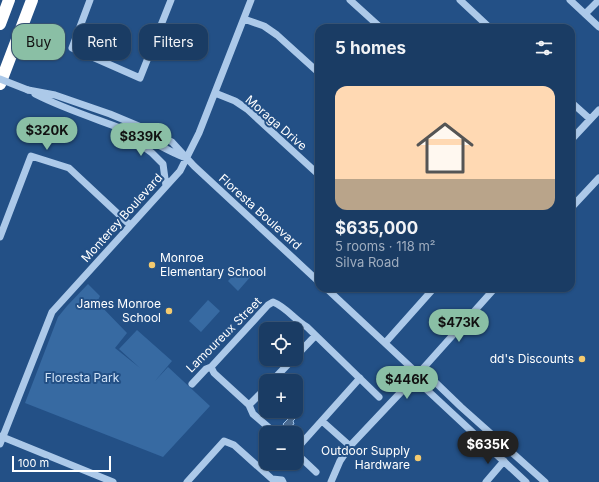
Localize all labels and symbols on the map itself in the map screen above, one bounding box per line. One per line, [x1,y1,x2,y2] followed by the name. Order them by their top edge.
[243,92,310,153] street label: Moraga Drive
[19,117,75,151] pin: $320K
[113,123,169,157] pin: $839K
[78,170,165,265] street label: Monterey Boulevard
[216,171,305,253] street label: Floresta Boulevard
[160,250,266,279] place label: Monroe Elementary School
[147,260,157,270] marker: Monroe Elementary School
[183,294,265,375] street label: Lamoureux Street
[77,296,161,325] place label: James Monroe School
[164,306,174,316] marker: James Monroe School
[431,309,487,343] pin: $473K
[490,351,574,366] place label: dd's Discounts
[577,354,587,364] marker: dd's Discounts
[379,366,435,400] pin: $446K
[45,370,120,385] park label: Floresta Park
[460,431,516,465] pin: $635K
[321,443,410,472] place label: Outdoor Supply Hardware
[413,453,423,463] marker: Outdoor Supply Hardware
[12,454,111,473] scale bar

